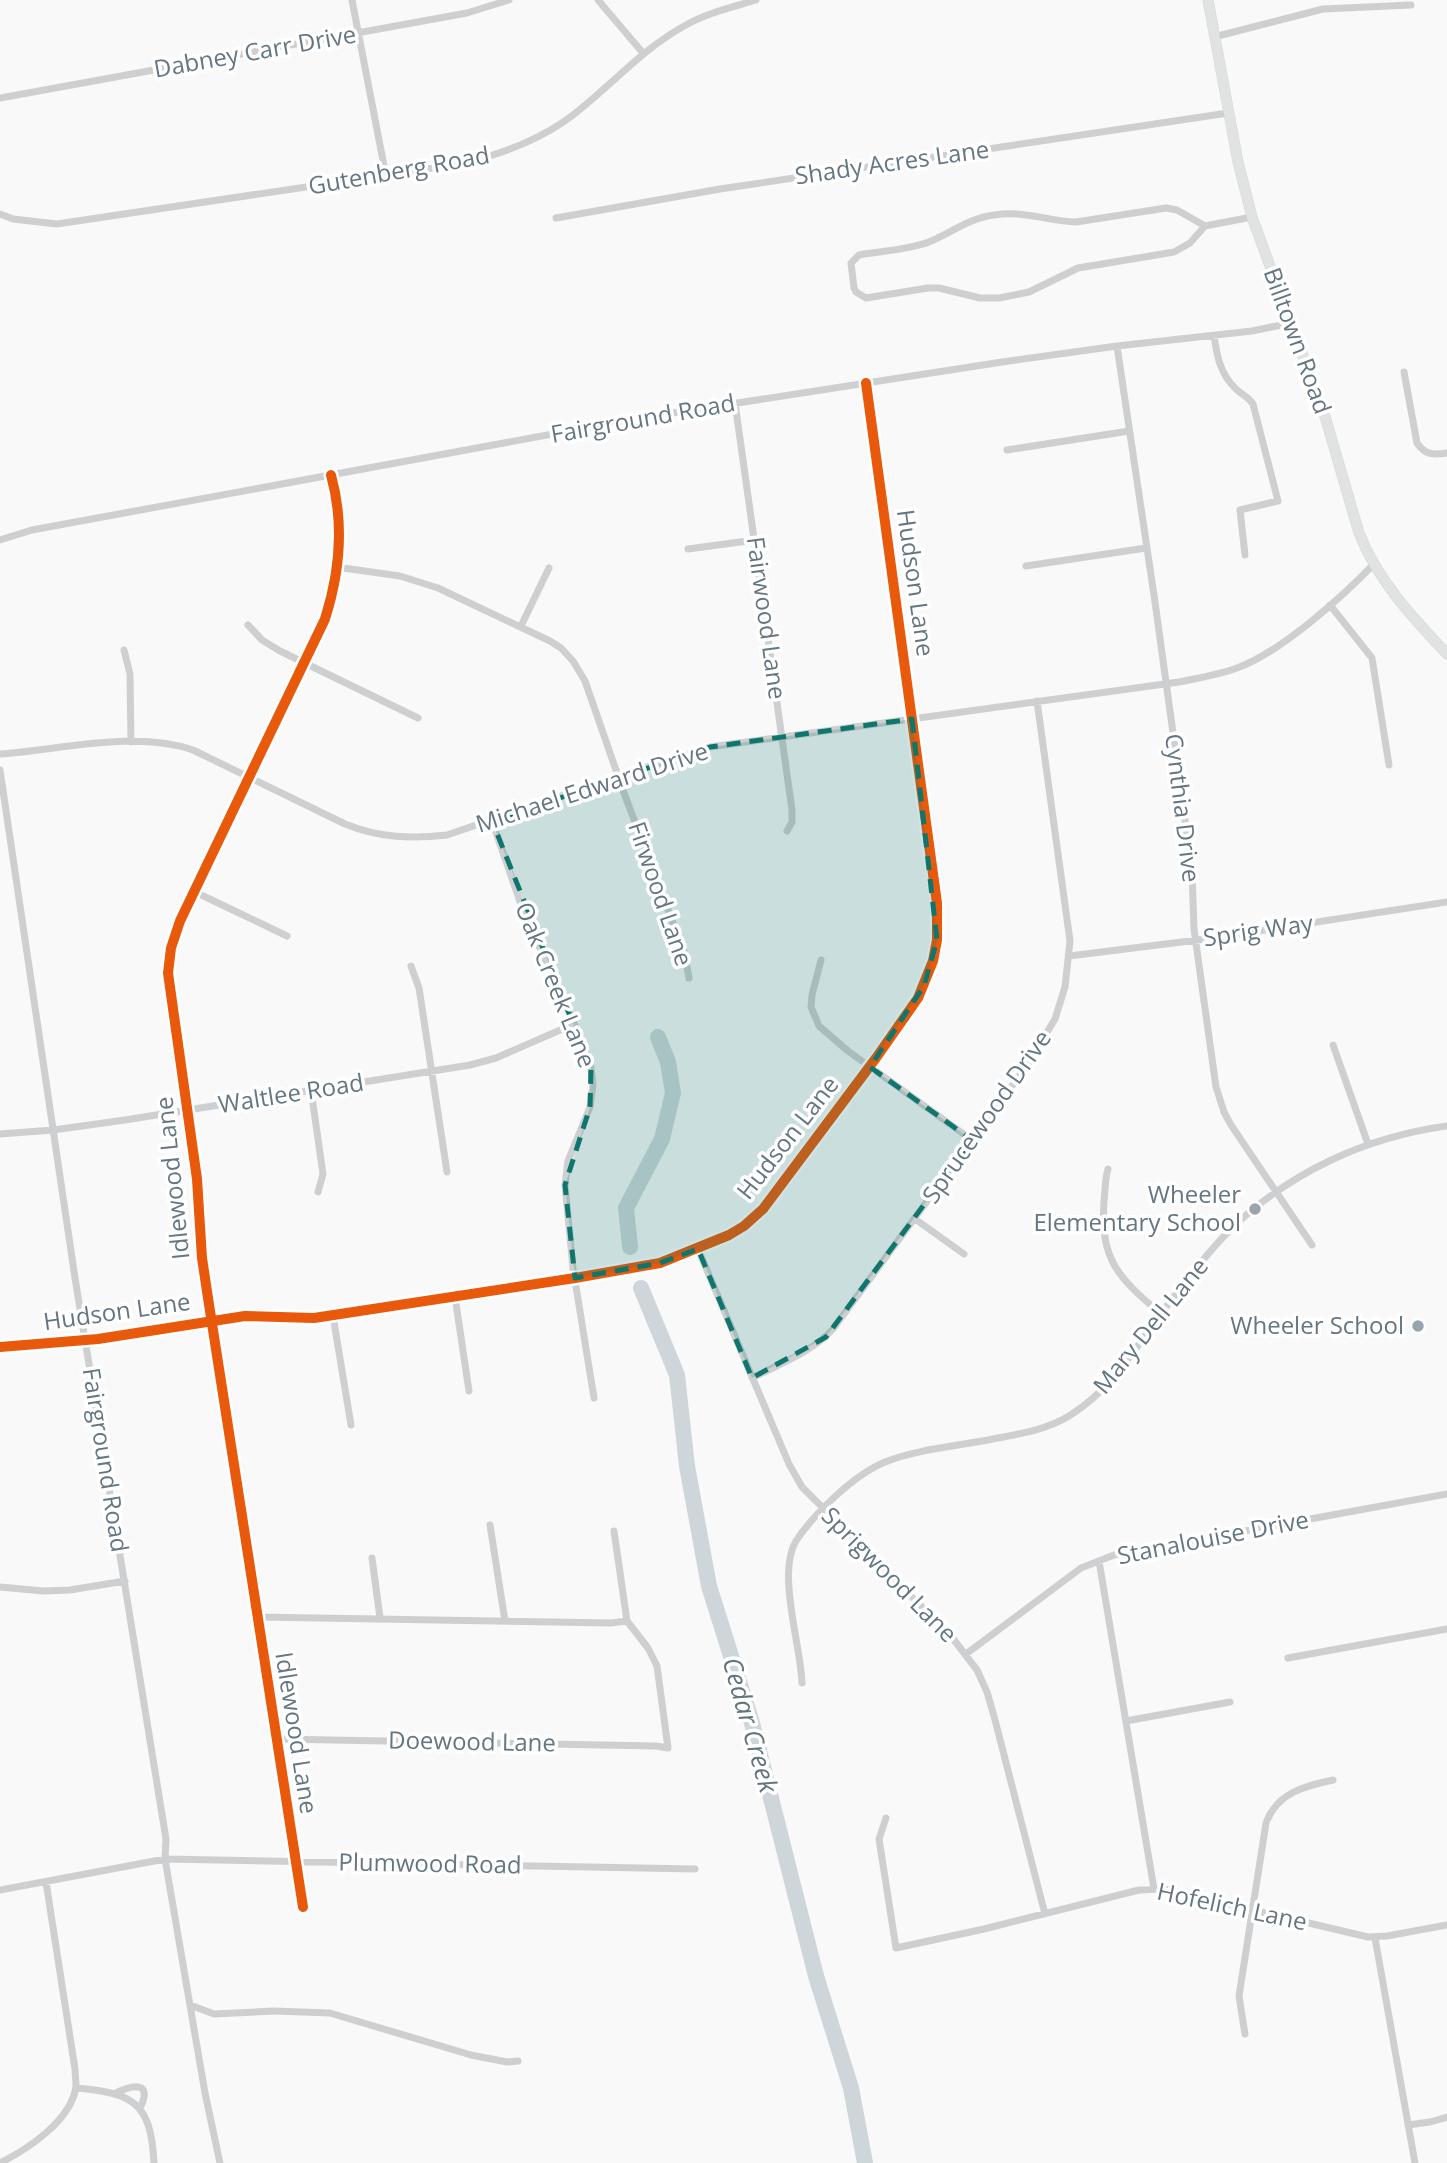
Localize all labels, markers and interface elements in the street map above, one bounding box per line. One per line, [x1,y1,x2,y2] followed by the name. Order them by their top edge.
[151,16,359,85] street label: Dabney Carr Drive
[793,132,991,191] street label: Shady Acres Lane
[306,137,492,202] street label: Gutenberg Road
[1257,263,1340,418] street label: Billtown Road
[548,385,737,450] street label: Fairground Road
[890,507,943,658] street label: Hudson Lane
[740,534,795,701] street label: Fairwood Lane
[1158,732,1209,884] street label: Cynthia Drive
[471,733,712,840] street label: Michael Edward Drive
[621,817,702,970] street label: Firwood Lane
[508,897,605,1072] street label: Oak Creek Lane
[1201,905,1316,954] street label: Sprig Way
[914,1023,1058,1209] street label: Sprucewood Drive
[216,1065,366,1120] street label: Waltlee Road
[728,1069,845,1206] street label: Hudson Lane
[147,1095,196,1261] street label: Idlewood Lane
[1033,1177,1241,1238] place label: Wheeler Elementary School
[1247,1201,1263,1217] marker: Wheeler Elementary School
[1085,1250,1215,1400] street label: Mary Dell Lane
[41,1284,192,1337] street label: Hudson Lane
[1230,1308,1404,1341] place label: Wheeler School
[1410,1318,1426,1334] marker: Wheeler School
[76,1365,137,1554] street label: Fairground Road
[815,1499,965,1649] street label: Sprigwood Lane
[1114,1502,1311,1571] street label: Stanalouise Drive
[268,1650,327,1816] street label: Idlewood Lane
[714,1653,788,1798] water label: Cedar Creek
[388,1723,556,1758] street label: Doewood Lane
[338,1844,522,1881] street label: Plumwood Road
[1154,1874,1310,1938] street label: Hofelich Lane

